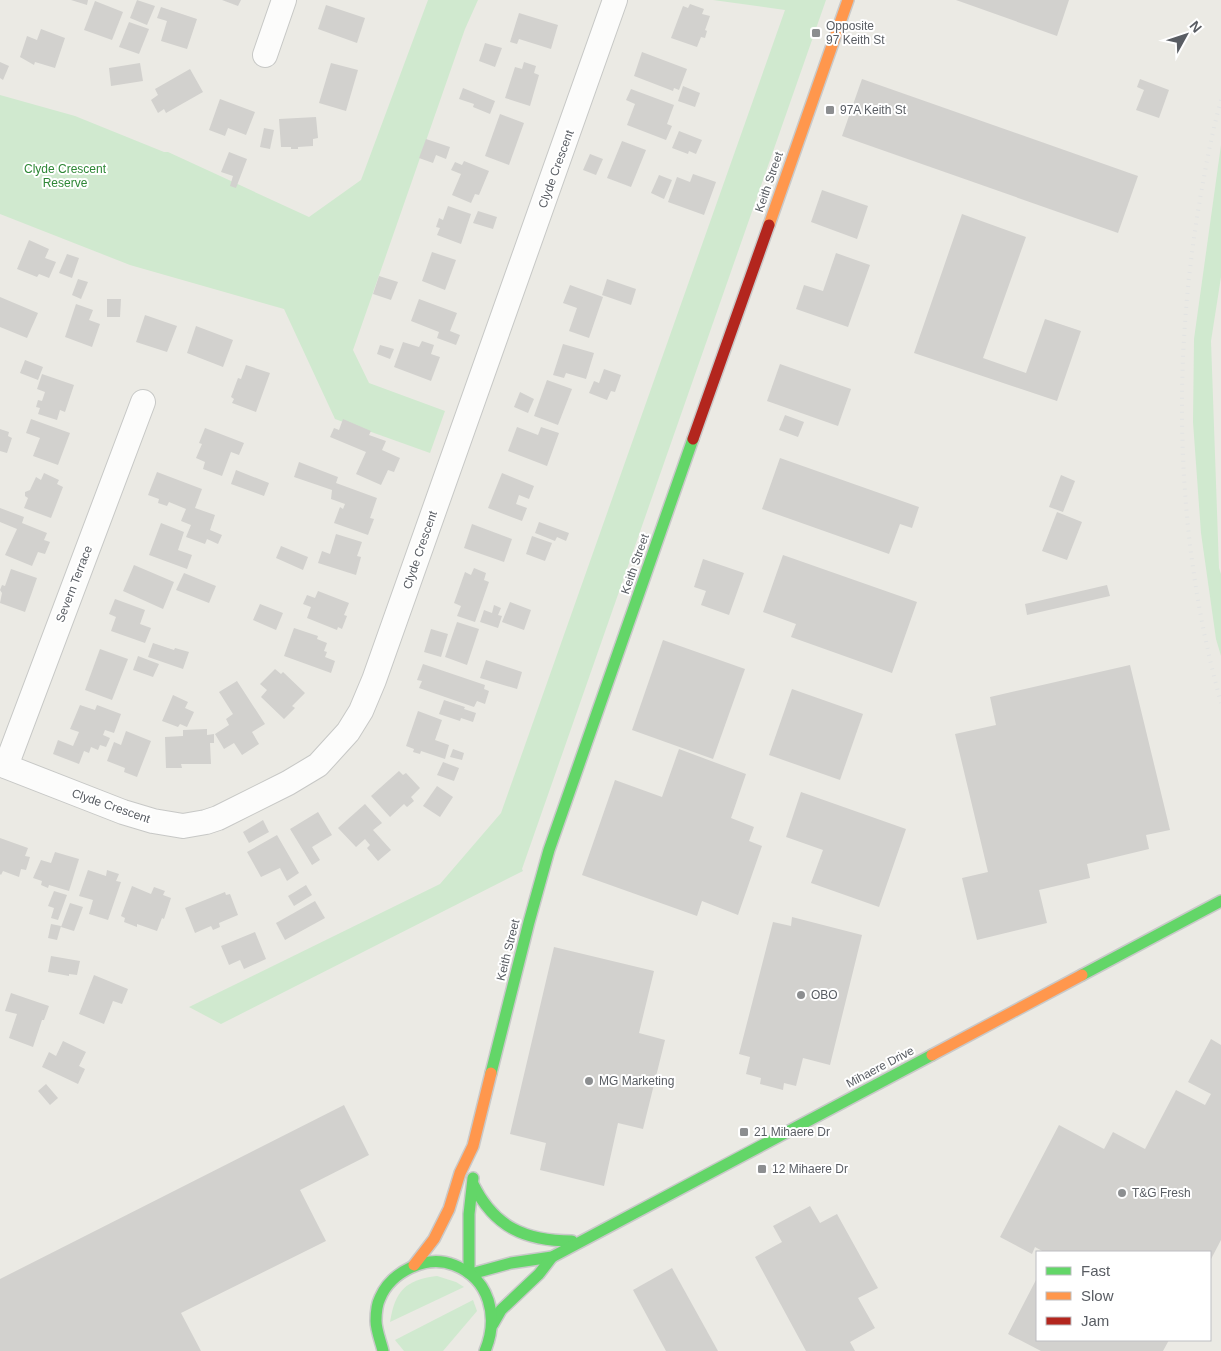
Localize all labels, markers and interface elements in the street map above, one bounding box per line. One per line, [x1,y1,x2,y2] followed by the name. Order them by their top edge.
[1161,10,1211,60] north arrow
[1187,18,1205,36] text: N
[826,19,885,47] place label: Opposite 97 Keith St
[810,27,822,39] marker: Opposite 97 Keith St
[840,103,907,117] place label: 97A Keith St
[824,104,836,116] marker: 97A Keith St
[535,127,577,210] street label: Clyde Crescent
[752,149,786,214] street label: Keith Street
[24,162,107,190] park label: Clyde Crescent Reserve
[400,508,440,591] street label: Clyde Crescent
[618,531,652,596] street label: Keith Street
[53,543,95,624] street label: Severn Terrace
[70,786,153,826] street label: Clyde Crescent
[494,917,523,982] street label: Keith Street
[811,988,838,1002] place label: OBO
[795,989,807,1001] marker: OBO
[844,1043,917,1091] street label: Mihaere Drive
[599,1074,674,1088] place label: MG Marketing
[583,1075,595,1087] marker: MG Marketing
[754,1125,830,1139] place label: 21 Mihaere Dr
[738,1126,750,1138] marker: 21 Mihaere Dr
[772,1162,848,1176] place label: 12 Mihaere Dr
[756,1163,768,1175] marker: 12 Mihaere Dr
[1132,1186,1191,1200] place label: T&G Fresh
[1116,1187,1128,1199] marker: T&G Fresh
[1036,1251,1211,1341] legend
[1081,1262,1111,1279] text: Fast
[1081,1287,1114,1304] text: Slow
[1081,1312,1109,1329] text: Jam

